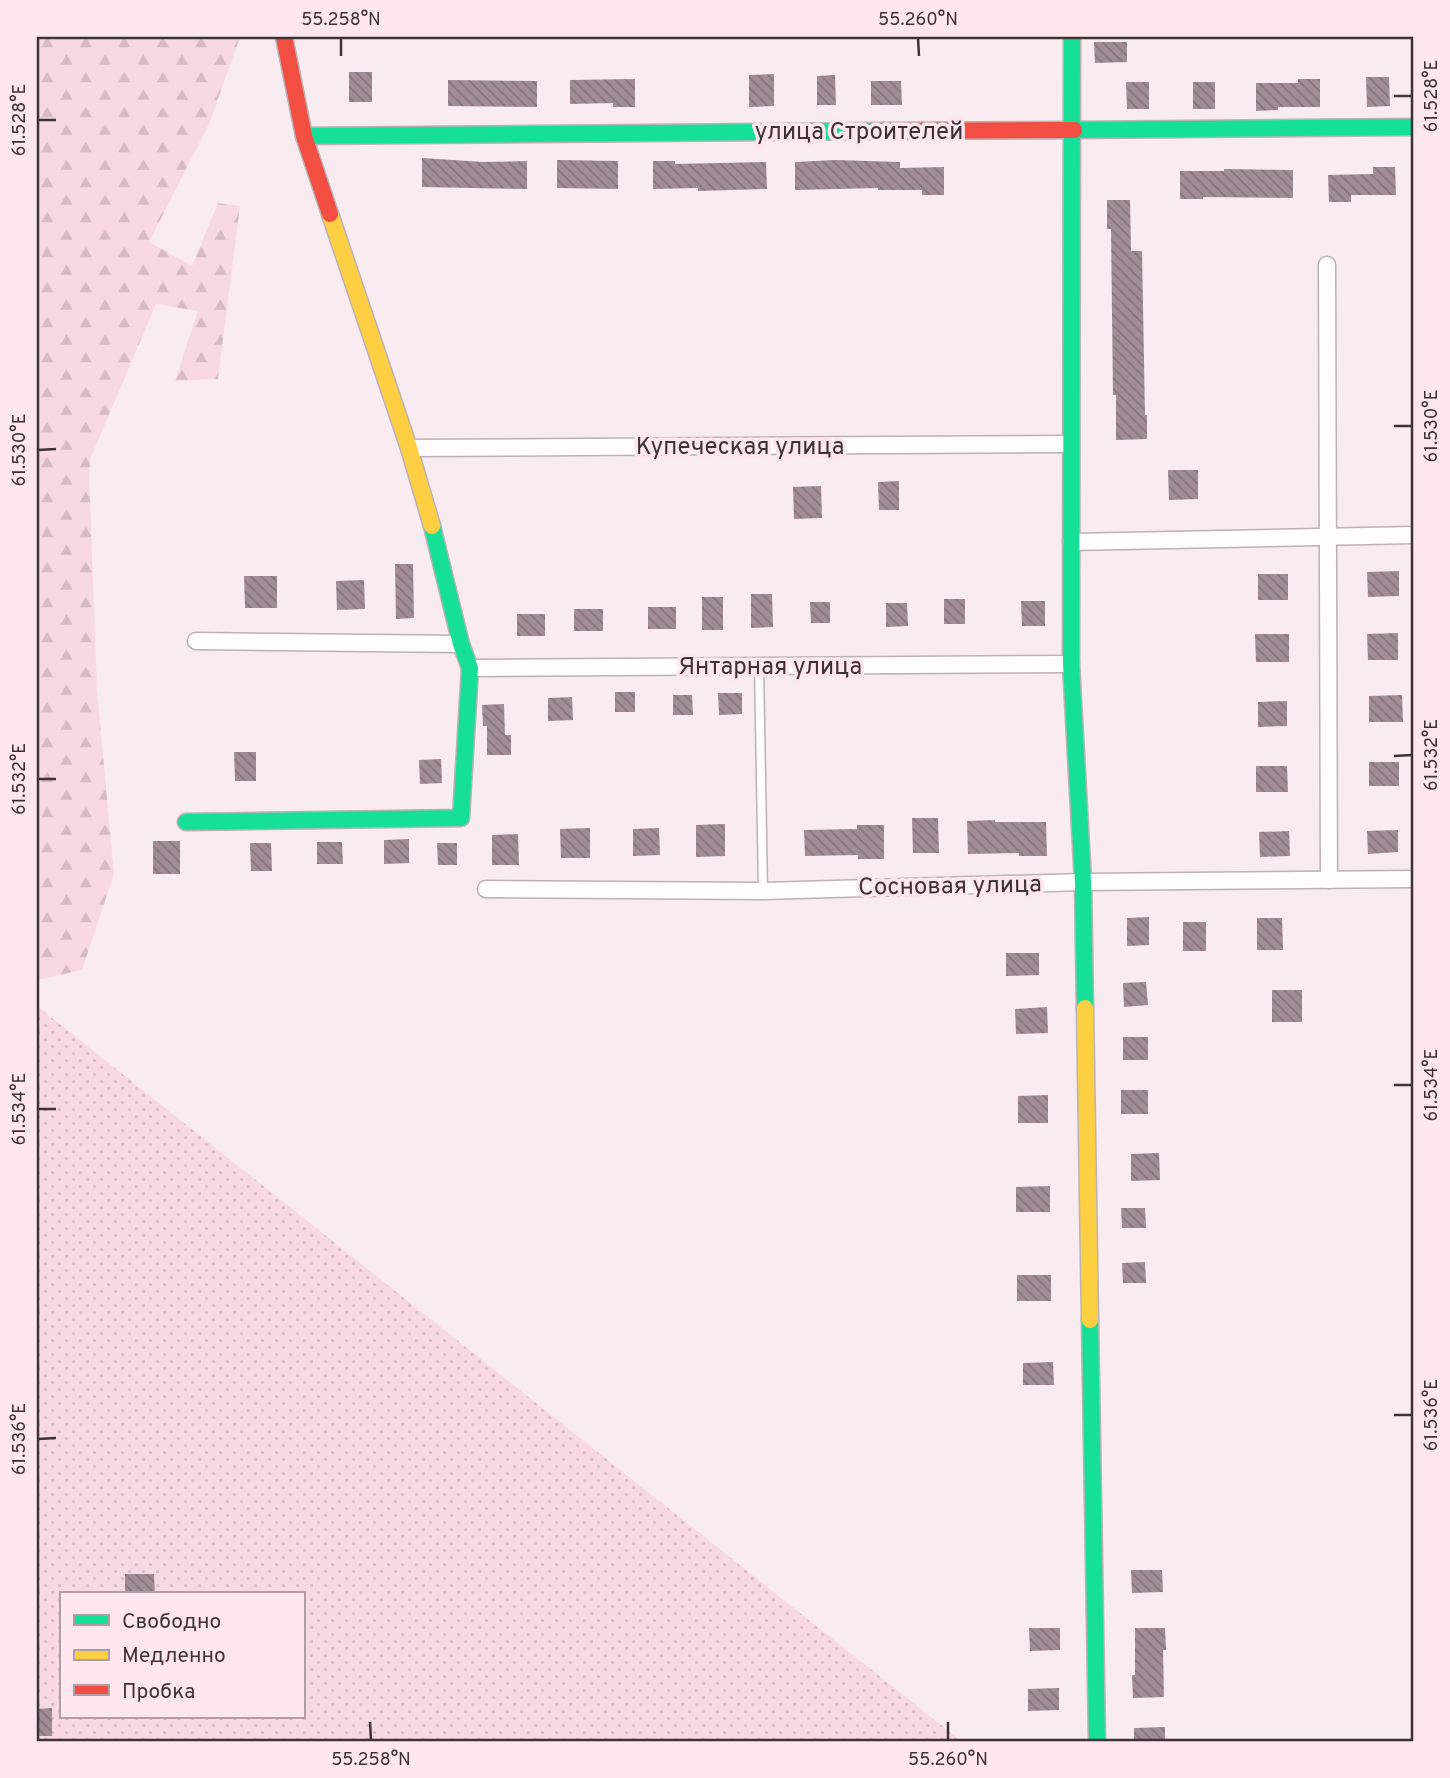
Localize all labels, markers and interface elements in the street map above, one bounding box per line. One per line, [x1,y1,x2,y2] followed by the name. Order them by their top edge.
[301,9,381,32] text: 55.258°N
[878,9,958,32] text: 55.260°N
[1421,60,1444,132] text: 61.528°E
[9,84,32,156] text: 61.528°E
[755,118,963,148] street label: улица Строителей
[1421,390,1444,462] text: 61.530°E
[9,414,32,486] text: 61.530°E
[636,433,844,463] street label: Купеческая улица
[678,653,862,683] street label: Янтарная улица
[1421,719,1444,791] text: 61.532°E
[9,743,32,815] text: 61.532°E
[858,870,1042,904] street label: Сосновая улица
[1421,1049,1444,1121] text: 61.534°E
[9,1073,32,1145] text: 61.534°E
[1421,1379,1444,1451] text: 61.536°E
[9,1403,32,1475] text: 61.536°E
[60,1592,304,1718] legend
[122,1609,221,1636] text: Свободно
[122,1643,226,1670] text: Медленно
[122,1679,195,1706] text: Пробка
[331,1749,411,1772] text: 55.258°N
[908,1749,988,1772] text: 55.260°N

